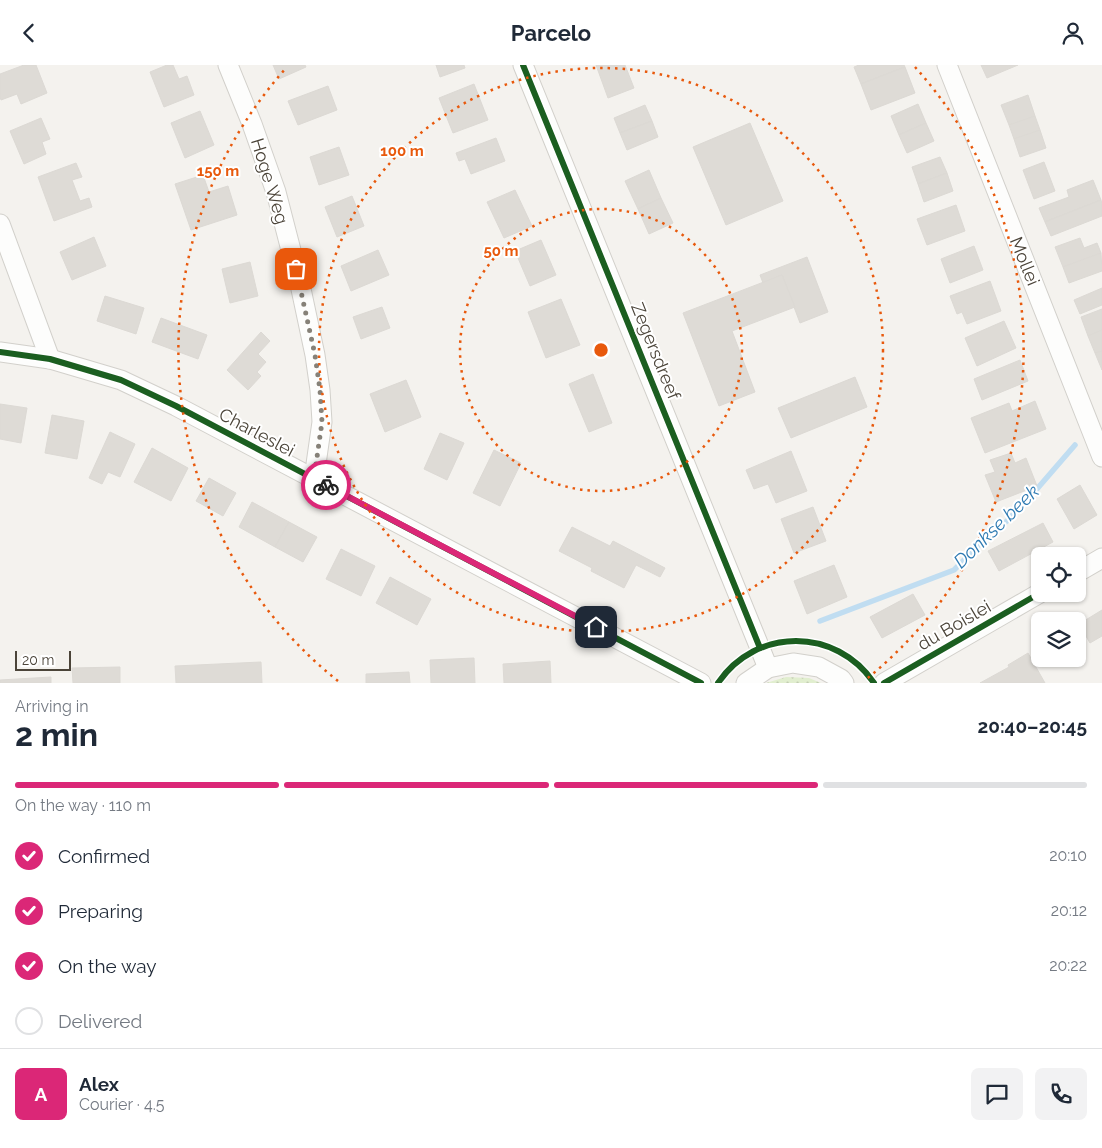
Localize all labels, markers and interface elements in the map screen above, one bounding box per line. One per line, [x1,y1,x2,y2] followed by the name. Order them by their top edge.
[15,19,43,47] icon: back
[1059,19,1087,47] icon: person
[511,20,591,46] text: Parcelo
[247,135,293,227] street label: Hoge Weg
[380,142,424,160] text: 100 m
[197,162,239,180] text: 150 m
[1006,234,1044,288] street label: Mollei
[483,242,519,260] text: 50 m
[275,248,317,290] pin
[282,255,310,283] icon: bag
[627,300,685,403] street label: Zegersdreef
[592,341,610,359] centre of rings
[216,403,298,461] street label: Charleslei
[301,460,351,510] courier
[312,471,340,499] icon: bike
[949,480,1043,572] water label: Donkse beek
[1031,547,1086,667] map controls
[1031,547,1086,602] button: locate
[914,596,994,654] street label: du Boislei
[575,606,617,648] pin
[1031,612,1086,667] button: layers
[582,613,610,641] icon: home
[15,648,71,671] scale bar
[22,652,54,668] text: 20 m
[15,697,89,716] text: Arriving in
[978,715,1087,737] text: 20:40–20:45
[15,716,98,753] text: 2 min
[15,796,151,815] text: On the way · 110 m
[15,842,43,870] icon: check
[58,845,150,867] text: Confirmed
[1049,846,1087,865] text: 20:10
[15,897,43,925] icon: check
[58,900,143,922] text: Preparing
[1051,901,1087,920] text: 20:12
[15,952,43,980] icon: check
[58,955,157,977] text: On the way
[1049,956,1087,975] text: 20:22
[58,1010,142,1032] text: Delivered
[971,1068,1023,1120] button: chat
[1035,1068,1087,1120] button: phone
[79,1073,119,1095] text: Alex
[35,1083,47,1105] text: A
[79,1095,164,1114] text: Courier · 4.5

